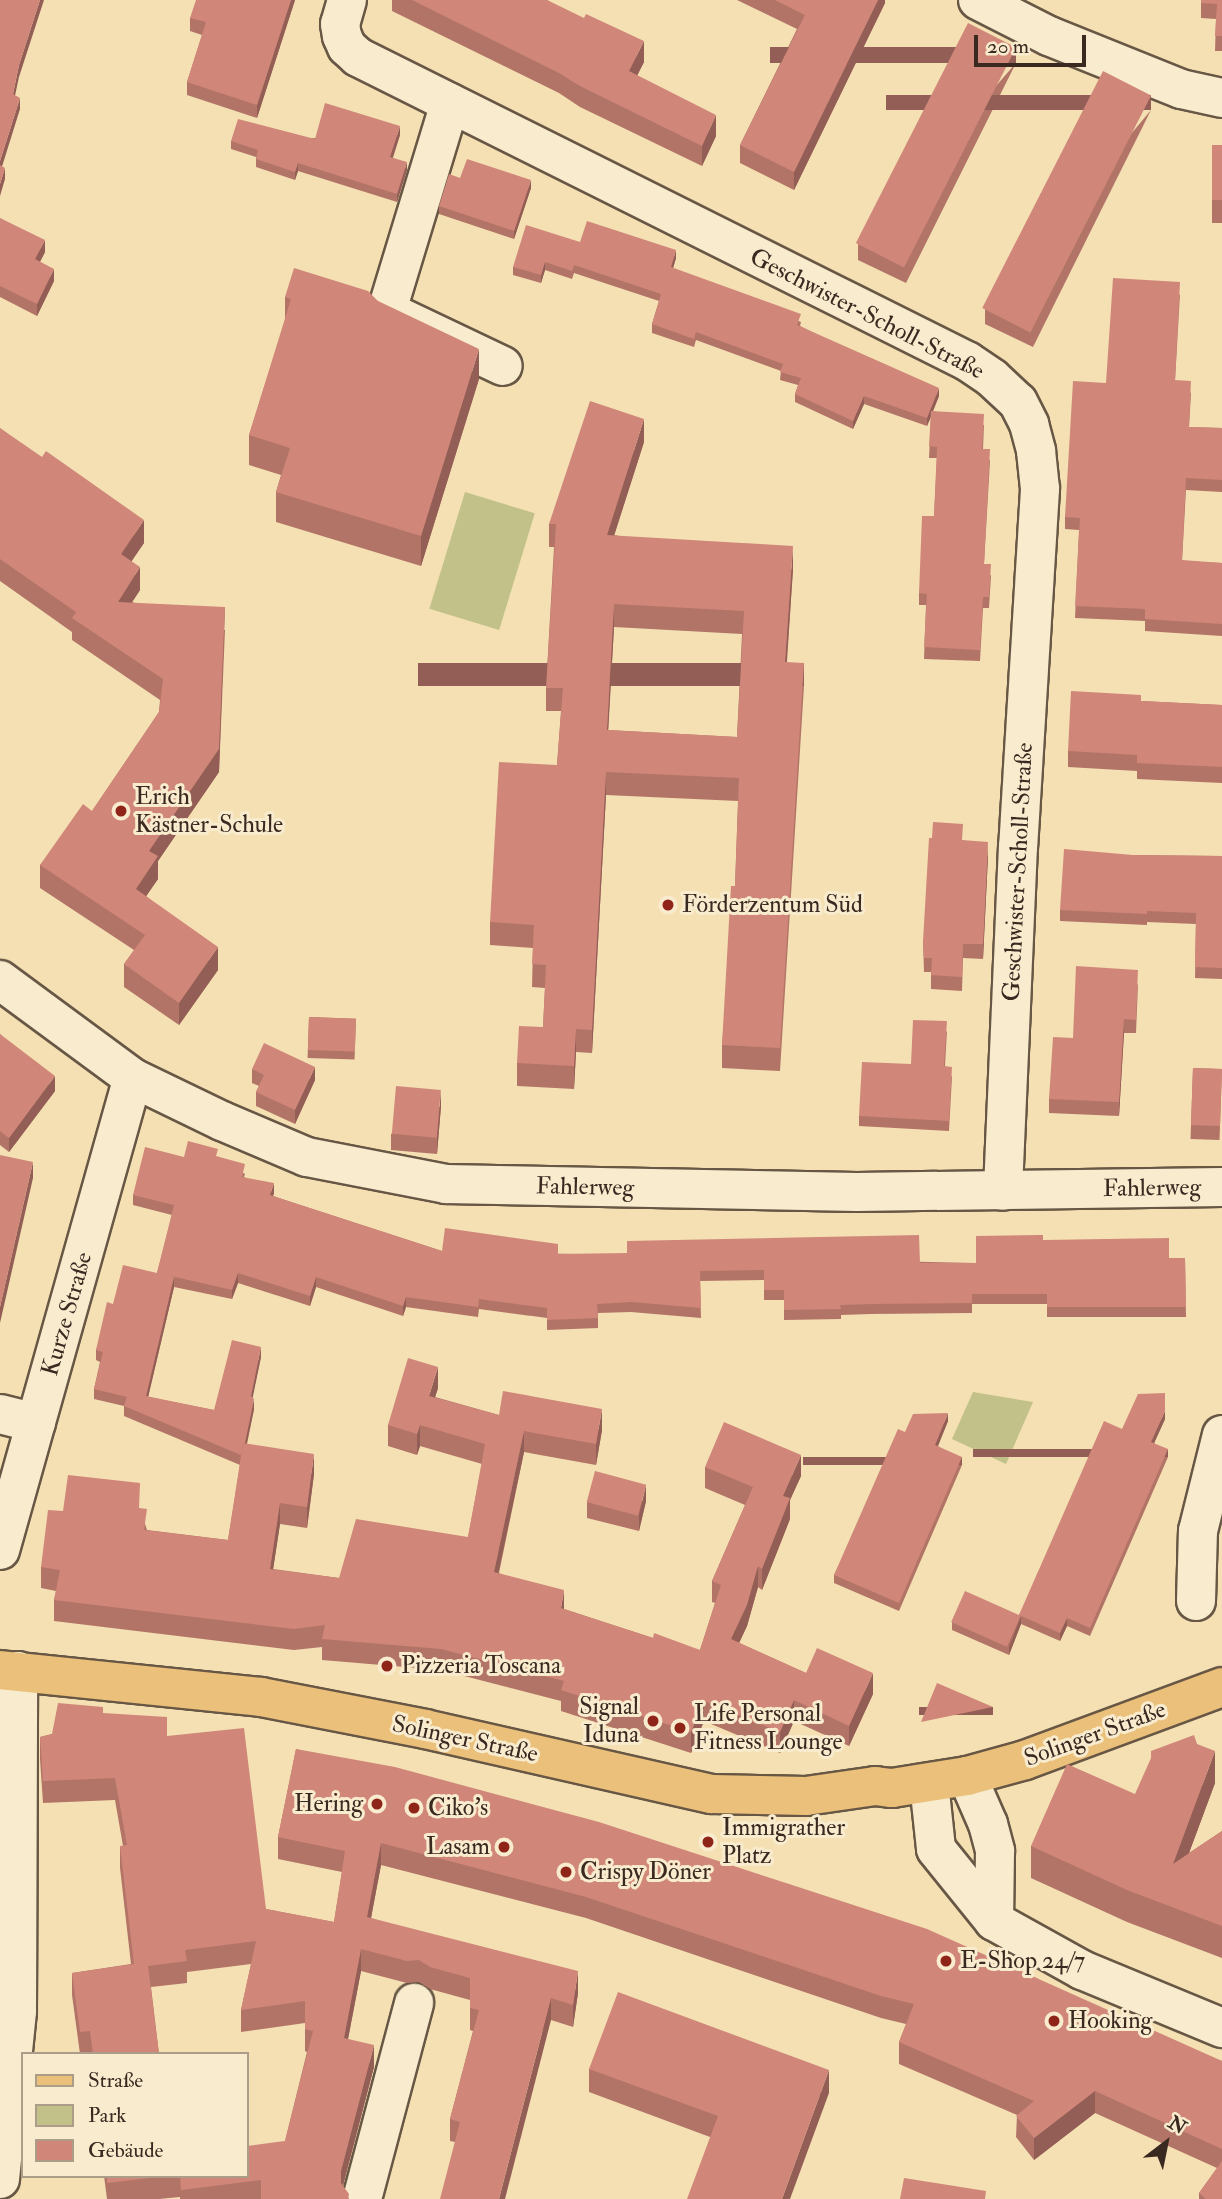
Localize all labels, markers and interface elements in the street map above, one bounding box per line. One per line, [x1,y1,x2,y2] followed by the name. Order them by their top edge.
[977,21,1089,65] scale bar
[987,33,1029,60] text: 20 m
[745,242,989,386] street label: Geschwister-Scholl-Straße
[997,742,1039,1002] street label: Geschwister-Scholl-Straße
[135,783,283,839] place label: Erich Kästner-Schule
[113,803,129,819] marker: Erich Kästner-Schule
[682,891,863,919] place label: Förderzentum Süd
[660,897,676,913] marker: Förderzentum Süd
[536,1172,634,1202] street label: Fahlerweg
[1103,1173,1201,1203] street label: Fahlerweg
[36,1249,98,1379] street label: Kurze Straße
[401,1652,561,1680] place label: Pizzeria Toscana
[379,1658,395,1674] marker: Pizzeria Toscana
[579,1693,639,1749] place label: Signal Iduna
[1020,1695,1170,1773] street label: Solinger Straße
[694,1700,842,1756] place label: Life Personal Fitness Lounge
[389,1709,541,1769] street label: Solinger Straße
[645,1713,661,1729] marker: Signal Iduna
[672,1720,688,1736] marker: Life Personal Fitness Lounge
[294,1790,363,1818] place label: Hering
[428,1794,488,1822] place label: Ciko's
[369,1796,385,1812] marker: Hering
[406,1800,422,1816] marker: Ciko's
[722,1814,845,1870] place label: Immigrather Platz
[426,1833,490,1861] place label: Lasam
[700,1834,716,1850] marker: Immigrather Platz
[496,1839,512,1855] marker: Lasam
[580,1858,711,1886] place label: Crispy Döner
[558,1864,574,1880] marker: Crispy Döner
[960,1947,1085,1975] place label: E-Shop 24/7
[938,1953,954,1969] marker: E-Shop 24/7
[1068,2007,1152,2035] place label: Hooking
[1046,2013,1062,2029] marker: Hooking
[21,2052,248,2178] legend
[88,2067,143,2094] text: Straße
[88,2102,126,2129] text: Park
[1131,2108,1201,2178] north arrow
[1164,2111,1191,2140] text: N
[88,2137,163,2164] text: Gebäude

